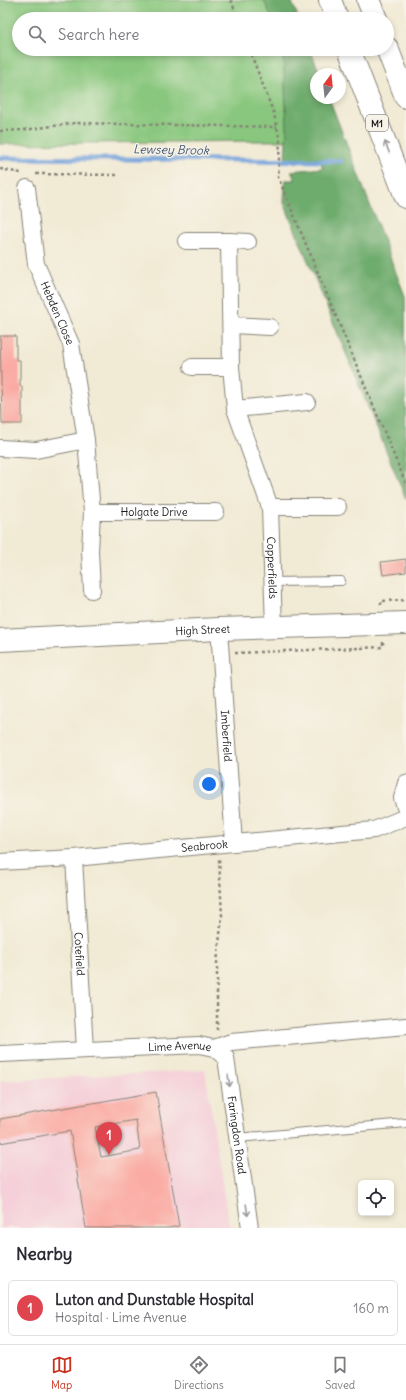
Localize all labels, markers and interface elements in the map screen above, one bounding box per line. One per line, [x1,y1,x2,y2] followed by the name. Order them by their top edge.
[12,12,394,56] search box
[26,23,48,45] icon: search
[58,25,139,44] text: Search here
[310,68,346,104] north arrow
[366,115,388,131] road number: M1
[133,141,210,158] water label: Lewsey Brook
[382,142,390,154] one-way arrow
[37,279,78,347] street label: Hebden Close
[120,505,188,519] street label: Holgate Drive
[264,536,280,599] street label: Copperfields
[175,622,231,638] street label: High Street
[218,709,235,763] street label: Imberfield
[199,774,219,794] your location
[180,837,229,855] street label: Seabrook
[71,932,88,977] street label: Cotefield
[148,1038,213,1054] street label: Lime Avenue
[225,1074,233,1087] one-way arrow
[224,1095,249,1176] street label: Faringdon Road
[96,1122,122,1155] pin: 1
[358,1180,394,1216] map controls
[358,1180,394,1216] button: locate
[243,1203,251,1216] one-way arrow
[16,1243,72,1265] text: Nearby
[55,1290,254,1309] text: Luton and Dunstable Hospital
[27,1300,33,1317] text: 1
[353,1300,389,1317] text: 160 m
[55,1309,187,1326] text: Hospital · Lime Avenue
[51,1354,73,1392] tab: Map
[174,1354,224,1392] tab: Directions
[325,1354,355,1392] tab: Saved

